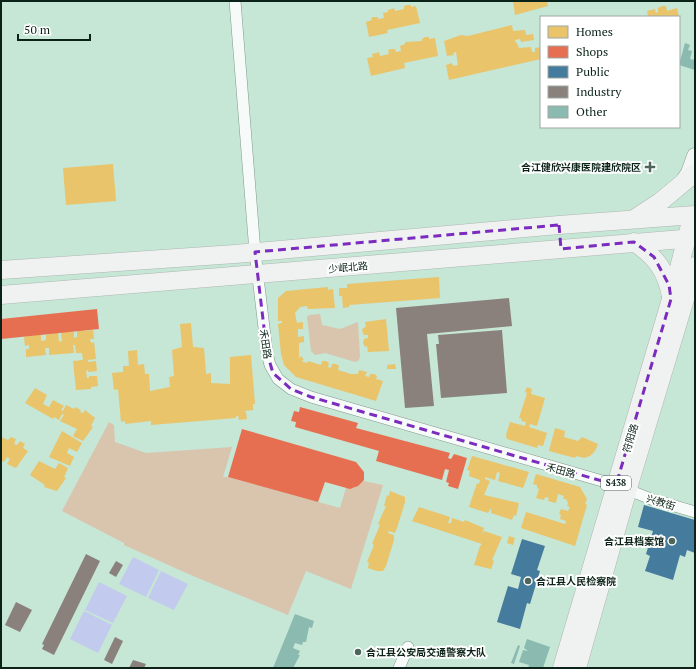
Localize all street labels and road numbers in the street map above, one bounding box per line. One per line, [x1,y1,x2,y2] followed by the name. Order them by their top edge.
[328,259,369,276] street label: 少岷北路
[257,328,274,360] street label: 禾田路
[620,422,641,454] street label: 符阳路
[545,460,577,481] street label: 禾田路
[601,476,631,490] road number: S438
[645,492,677,513] street label: 兴教街

